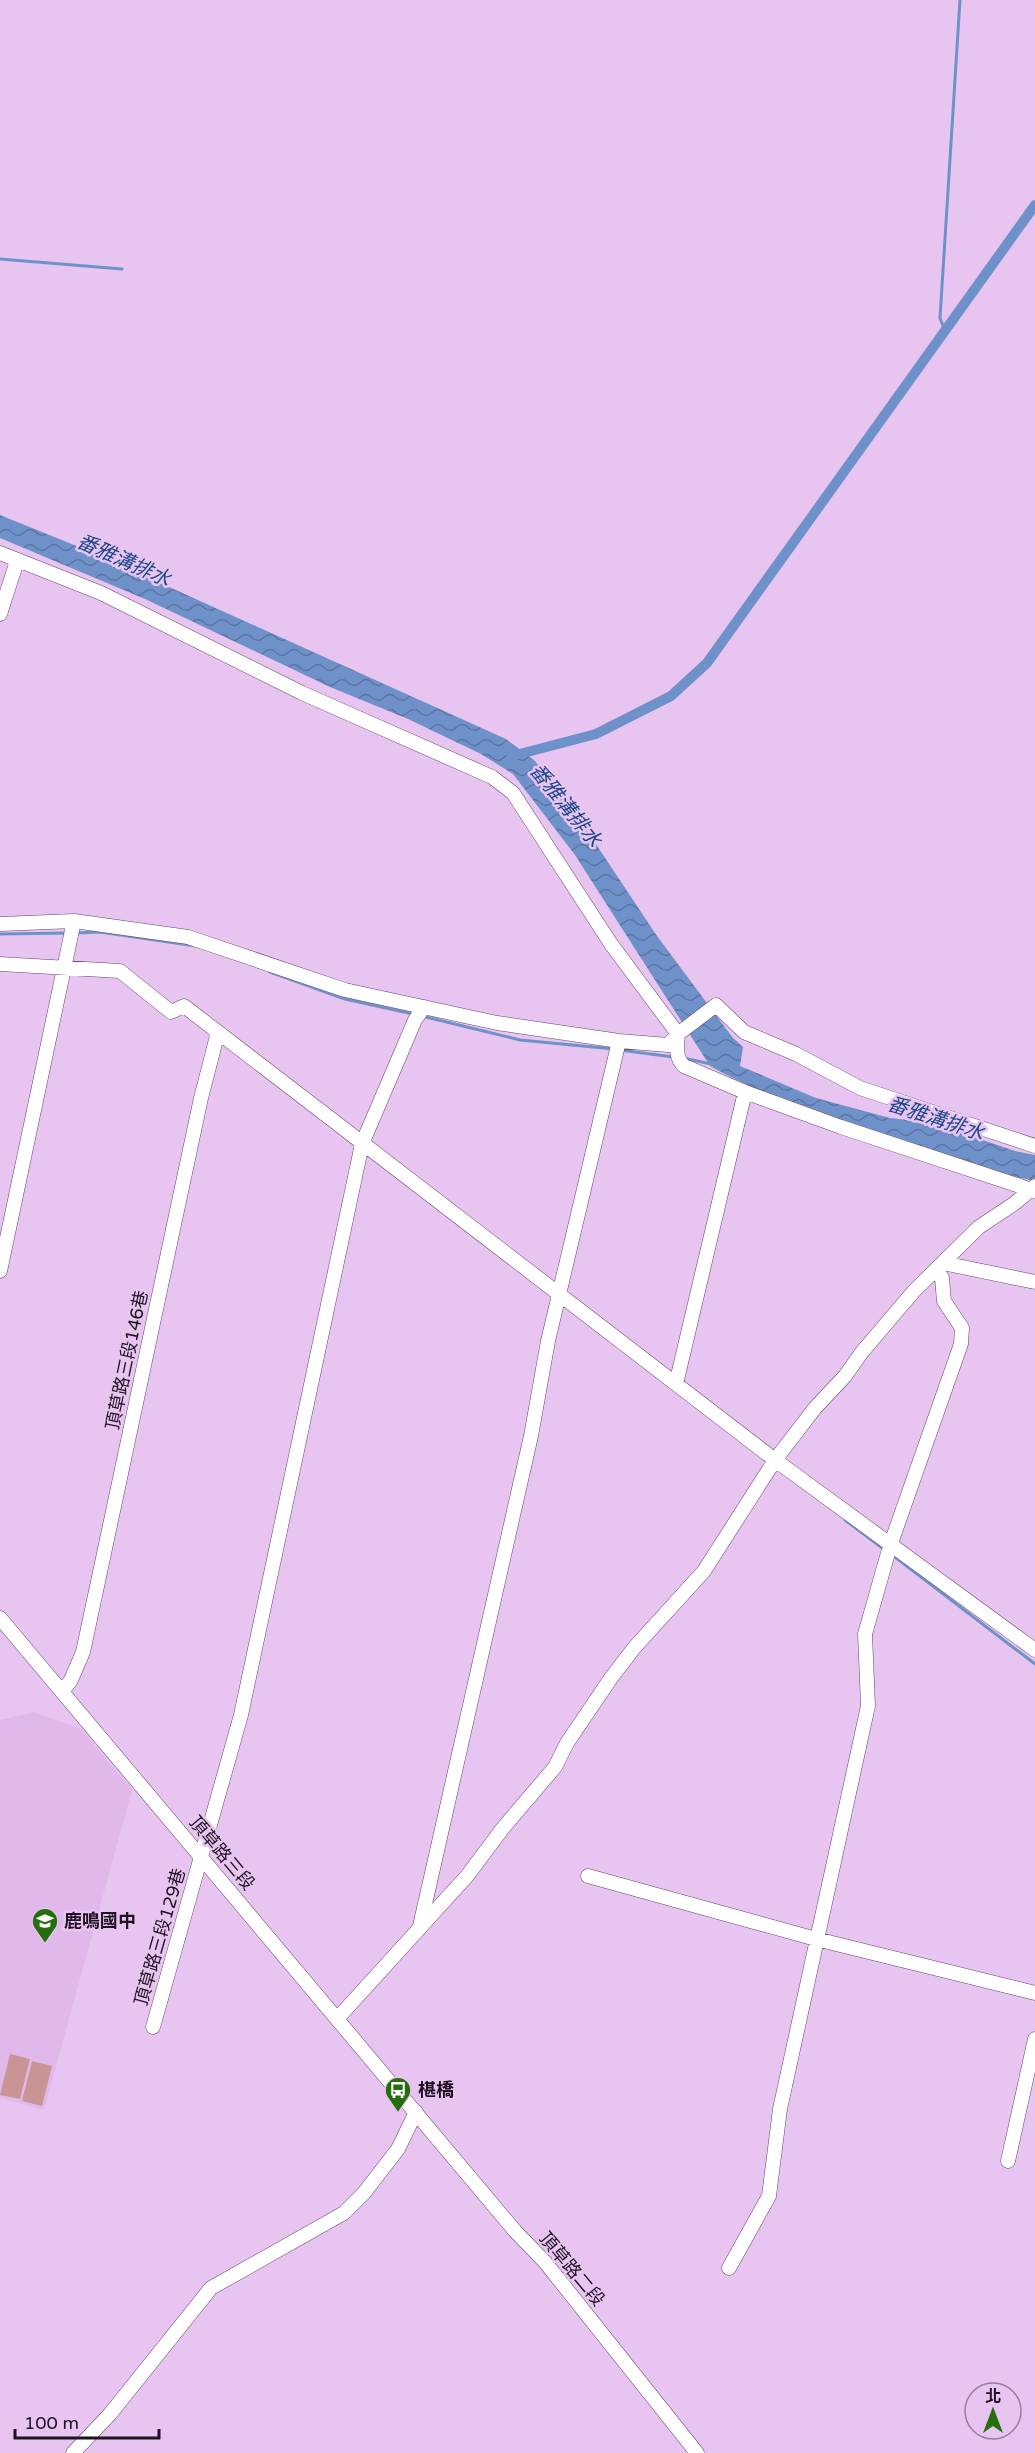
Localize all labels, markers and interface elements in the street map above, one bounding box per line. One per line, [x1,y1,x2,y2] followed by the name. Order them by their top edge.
[73,530,175,593] water label: 番雅溝排水
[524,759,607,853] water label: 番雅溝排水
[884,1092,988,1146] water label: 番雅溝排水
[101,1288,153,1432] street label: 頂草路三段146巷
[185,1811,259,1895] street label: 頂草路三段
[130,1866,190,2008] street label: 頂草路三段129巷
[30,1906,60,1944] school or university icon: 鹿鳴國中
[64,1910,136,1932] place label: 鹿鳴國中
[383,2075,413,2113] bus stop icon: 椹橋
[418,2079,454,2101] place label: 椹橋
[535,2227,609,2311] street label: 頂草路二段
[963,2381,1023,2441] north arrow
[985,2387,1001,2407] text: 北
[15,2402,159,2440] scale bar
[24,2412,79,2434] text: 100 m

